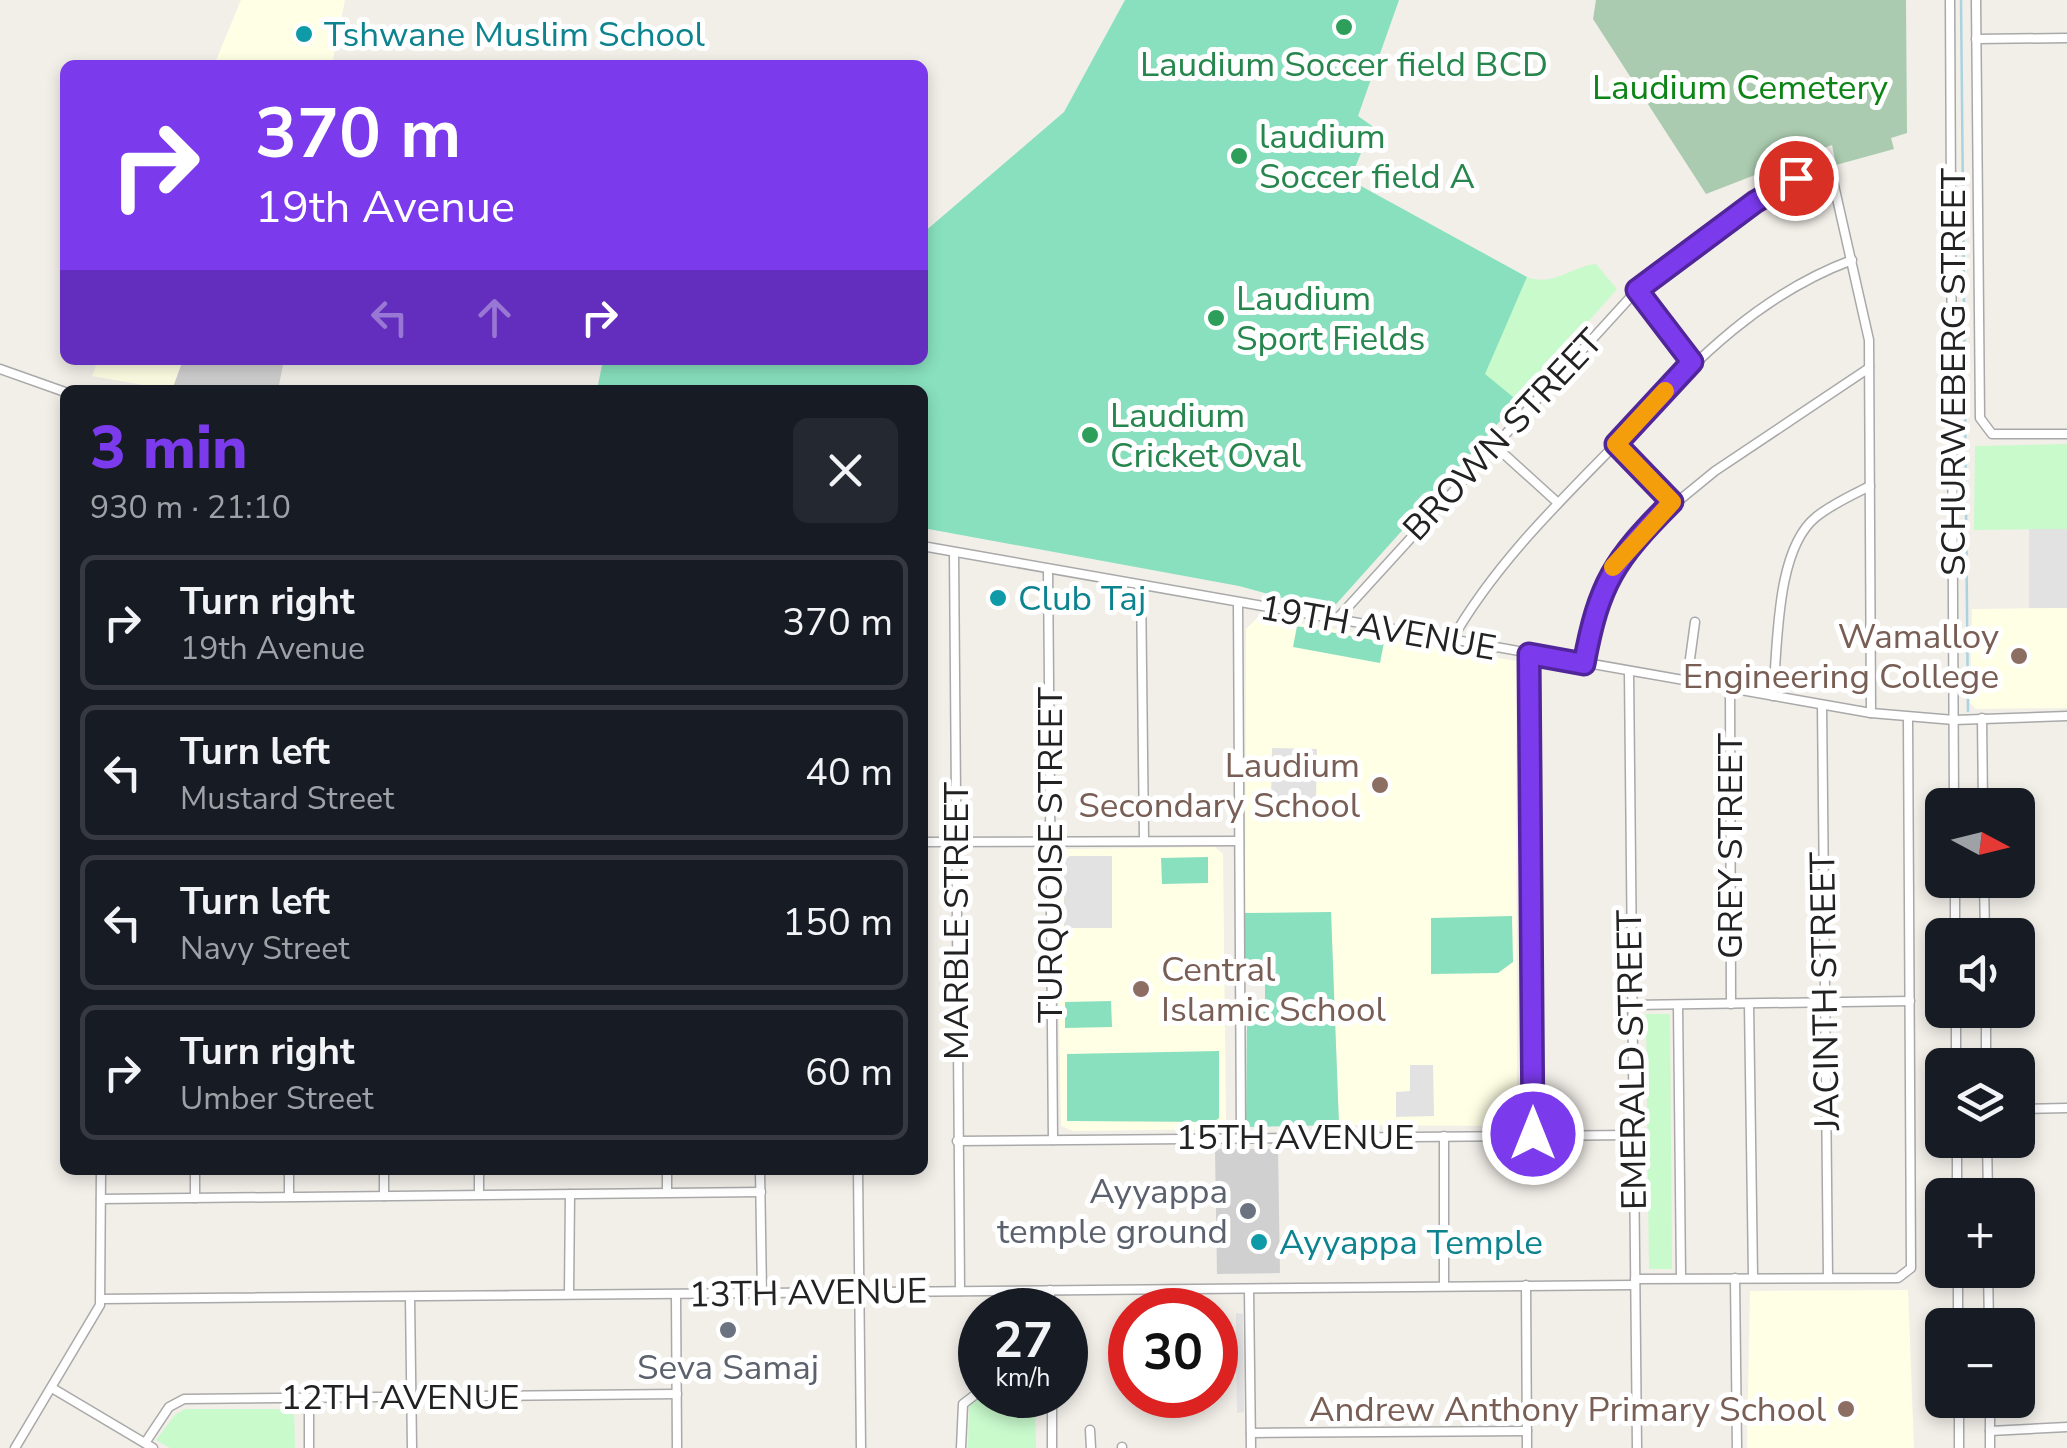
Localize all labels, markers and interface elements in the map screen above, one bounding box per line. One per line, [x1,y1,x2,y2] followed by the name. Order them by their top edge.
[324,11,705,58] place label: Tshwane Muslim School
[1333,16,1355,38] marker: Laudium Soccer field BCD
[293,23,315,45] marker: Tshwane Muslim School
[1140,41,1548,88] place label: Laudium Soccer field BCD
[1592,64,1888,111] park label: Laudium Cemetery
[255,86,461,182] text: 370 m
[90,100,220,230] icon: right
[1259,113,1475,200] place label: laudium Soccer field A
[1754,136,1839,221] pin
[1228,145,1250,167] marker: laudium Soccer field A
[1769,151,1824,206] icon: arrive
[1930,168,1977,576] street label: SCHURWEBERG STREET
[255,177,515,238] text: 19th Avenue
[1236,275,1425,362] place label: Laudium Sport Fields
[362,290,417,345] icon: left
[467,290,522,345] icon: ahead
[572,290,627,345] icon: right
[1205,307,1227,329] marker: Laudium Sport Fields
[1393,319,1613,551] street label: BROWN STREET
[1110,392,1301,479] place label: Laudium Cricket Oval
[90,407,248,489] text: 3 min
[793,418,898,523] button: close
[1079,424,1101,446] marker: Laudium Cricket Oval
[90,486,291,529] text: 930 m · 21:10
[1018,575,1146,622] place label: Club Taj
[180,576,355,627] text: Turn right
[1256,584,1500,672] street label: 19TH AVENUE
[987,587,1009,609] marker: Club Taj
[95,595,150,650] icon: right
[782,597,893,648] text: 370 m
[1683,613,1999,700] place label: Wamalloy Engineering College
[180,627,365,670] text: 19th Avenue
[2008,645,2030,667] marker: Wamalloy Engineering College
[1027,687,1074,1023] street label: TURQUOISE STREET
[180,726,330,777] text: Turn left
[1707,733,1754,959] street label: GREY STREET
[1078,742,1361,829] place label: Laudium Secondary School
[95,745,150,800] icon: left
[805,747,893,798] text: 40 m
[1369,774,1391,796] marker: Laudium Secondary School
[180,777,394,820] text: Mustard Street
[933,782,980,1060] street label: MARBLE STREET
[1925,788,2035,898] north arrow
[1925,788,2035,1418] map controls
[1799,851,1851,1132] street label: JACINTH STREET
[180,876,330,927] text: Turn left
[95,895,150,950] icon: left
[782,897,893,948] text: 150 m
[1606,910,1658,1210] street label: EMERALD STREET
[1925,918,2035,1028] button: sound
[180,927,350,970] text: Navy Street
[1161,946,1387,1033] place label: Central Islamic School
[1130,978,1152,1000] marker: Central Islamic School
[180,1026,355,1077] text: Turn right
[95,1045,150,1100] icon: right
[805,1047,893,1098] text: 60 m
[1925,1048,2035,1158] button: layers
[180,1077,373,1120] text: Umber Street
[1481,1082,1585,1186] position arrow
[1176,1114,1414,1161] street label: 15TH AVENUE
[997,1168,1228,1255] place label: Ayyappa temple ground
[1925,1178,2035,1288] button: +
[1237,1200,1259,1222] marker: Ayyappa temple ground
[1279,1219,1543,1266] place label: Ayyappa Temple
[1248,1231,1270,1253] marker: Ayyappa Temple
[688,1267,928,1319] street label: 13TH AVENUE
[1108,1288,1238,1418] speed limit sign: 30
[993,1306,1053,1375] text: 27
[1925,1308,2035,1418] button: −
[717,1319,739,1341] marker: Seva Samaj
[637,1344,819,1391] place label: Seva Samaj
[995,1361,1051,1395] text: km/h
[281,1374,519,1421] street label: 12TH AVENUE
[1309,1386,1827,1433] place label: Andrew Anthony Primary School
[1835,1398,1857,1420] marker: Andrew Anthony Primary School

